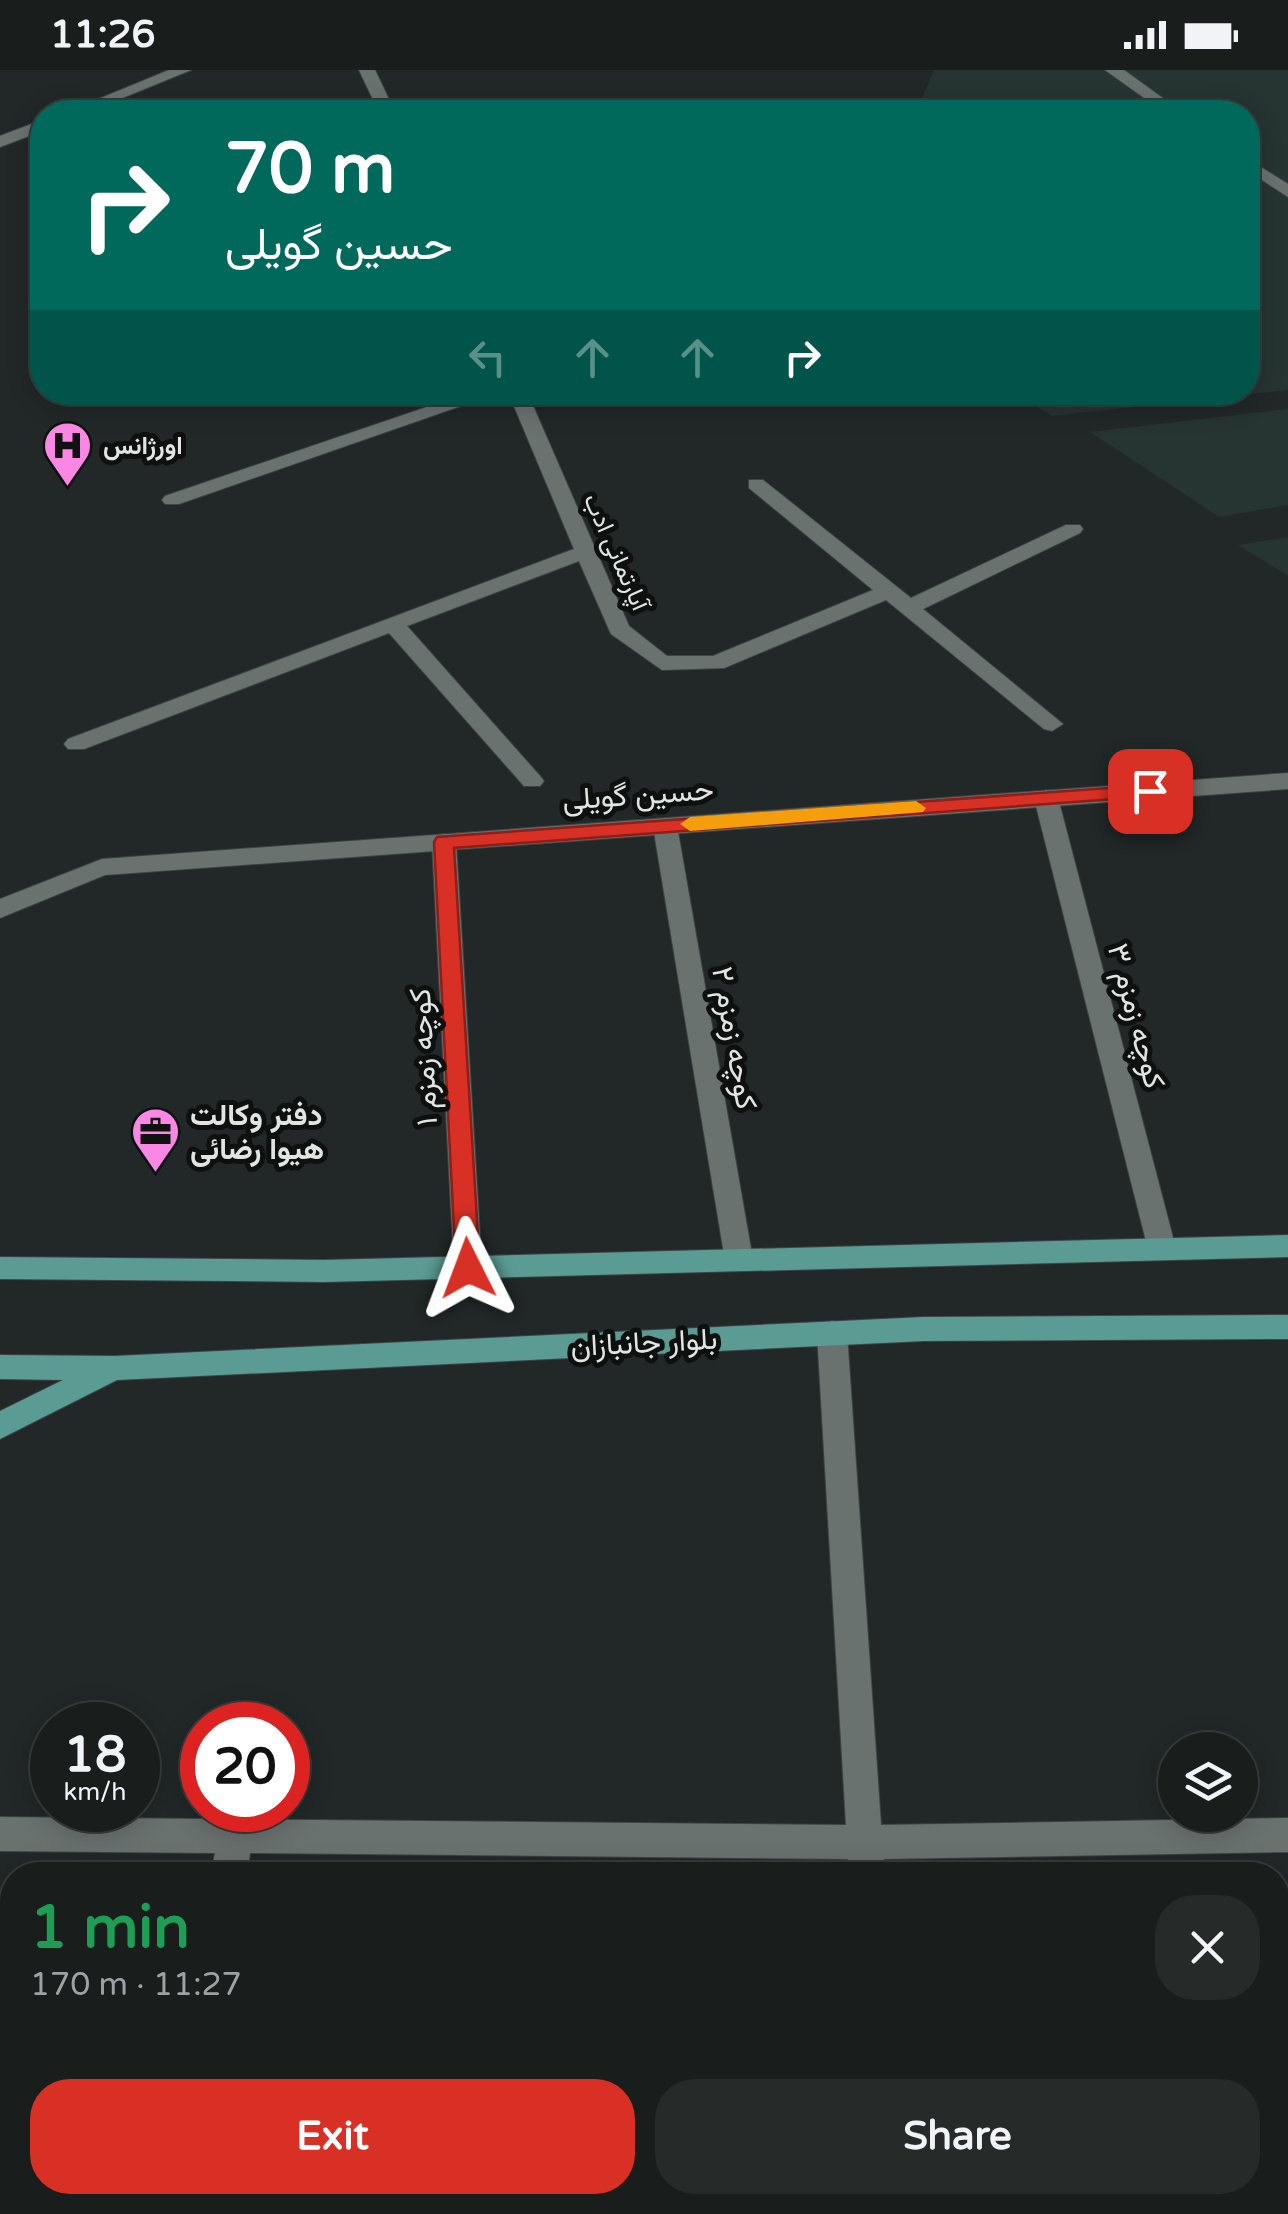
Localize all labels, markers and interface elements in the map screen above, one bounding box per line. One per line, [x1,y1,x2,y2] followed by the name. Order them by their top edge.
[50,12,155,58] text: 11:26
[225,128,395,212] text: 70 m
[60,140,190,270] icon: right
[225,218,453,272] text: حسین گویلی
[460,330,515,385] icon: left
[565,330,620,385] icon: ahead
[670,330,725,385] icon: ahead
[775,330,830,385] icon: right
[42,420,94,488] hospital icon: اورژانس
[103,431,183,461] place label: اورژانس
[576,489,656,618] street label: آپارتمانی ادب
[1108,749,1193,834] pin
[1123,764,1178,819] icon: arrive
[561,771,715,819] street label: حسین گویلی
[1098,939,1173,1093] street label: کوچه زمزم ۳
[702,964,765,1113] street label: کوچه زمزم ۲
[402,987,447,1127] street label: کوچه زمزم ۱
[190,1097,324,1168] place label: دفتر وکالت هیوا رضائی
[129,1106,181,1174] office icon: دفتر وکالت هیوا رضائی
[416,1216,520,1320] position arrow
[570,1321,718,1365] street label: بلوار جانبازان
[180,1702,310,1832] speed limit sign: 20
[64,1725,126,1785] text: 18
[1158,1732,1258,1832] map controls
[1158,1732,1258,1832] button: layers
[64,1777,126,1807] text: km/h
[30,1892,190,1964] text: 1 min
[1155,1895,1260,2000] button: close
[30,1966,242,2004] text: 170 m · 11:27
[30,2079,635,2194] button: Exit
[655,2079,1260,2194] button: Share

